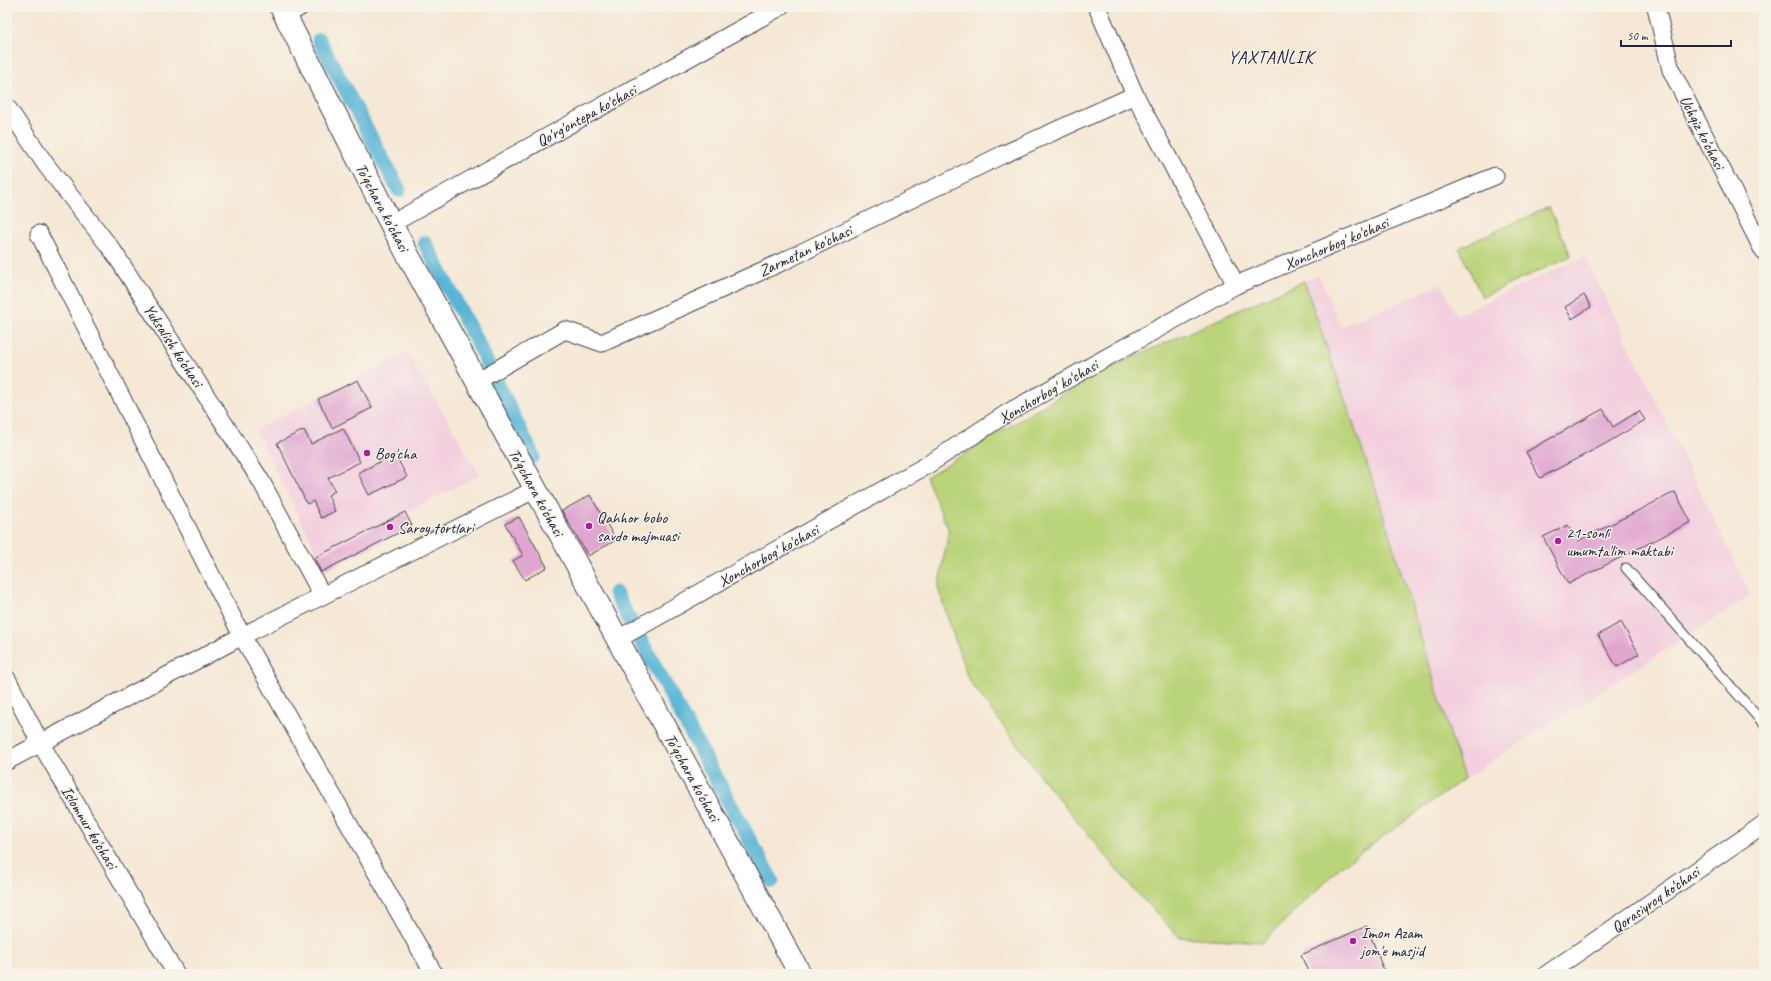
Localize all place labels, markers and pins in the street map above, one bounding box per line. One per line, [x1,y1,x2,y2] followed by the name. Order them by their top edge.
[375,444,417,464] place label: Bog'cha
[362,448,372,458] marker: Bog'cha
[597,508,681,546] place label: Qahhor bobo savdo majmuasi
[398,518,476,538] place label: Saroy tortlari
[584,521,594,531] marker: Qahhor bobo savdo majmuasi
[385,522,395,532] marker: Saroy tortlari
[1566,523,1675,561] place label: 21-sonli umumta'lim maktabi
[1553,536,1563,546] marker: 21-sonli umumta'lim maktabi
[1359,923,1427,961] place label: Imon Azam jom'e masjid
[1348,936,1358,946] marker: Imon Azam jom'e masjid

